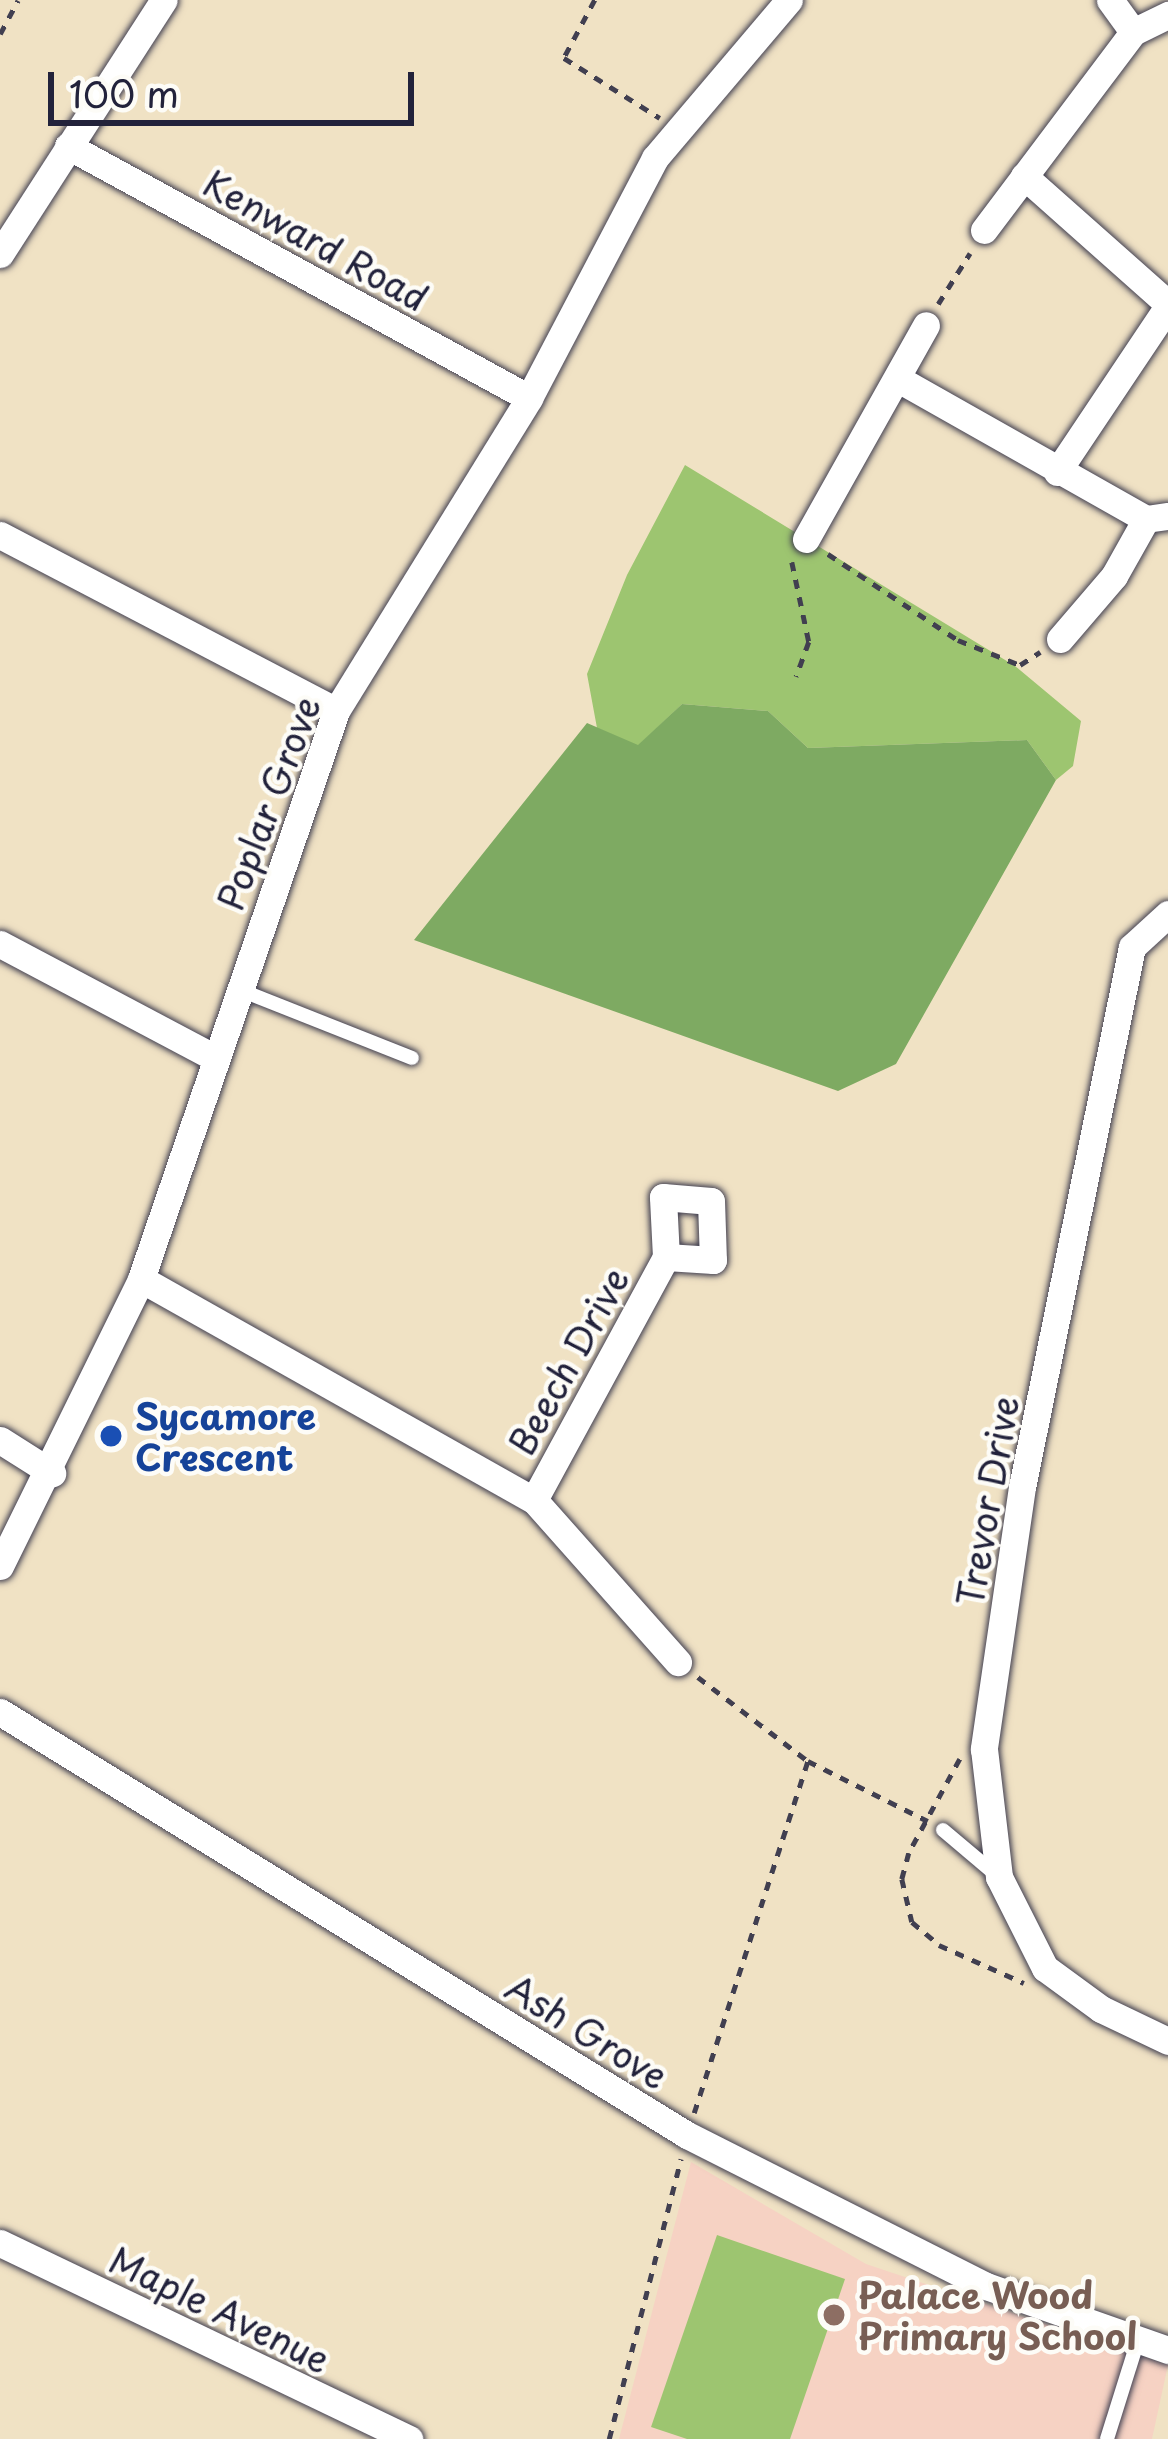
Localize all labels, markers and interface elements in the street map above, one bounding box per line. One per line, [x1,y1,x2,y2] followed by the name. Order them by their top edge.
[54,48,420,122] scale bar
[69,66,179,120] text: 100 m
[195,160,437,320] street label: Kenward Road
[207,689,329,917] street label: Poplar Grove
[499,1261,637,1461] street label: Beech Drive
[947,1392,1027,1610] street label: Trevor Drive
[135,1393,316,1478] place label: Sycamore Crescent
[98,1423,124,1449] marker: Sycamore Crescent
[498,1965,676,2097] street label: Ash Grove
[102,2237,338,2381] street label: Maple Avenue
[858,2272,1137,2357] place label: Palace Wood Primary School
[821,2302,847,2328] marker: Palace Wood Primary School

